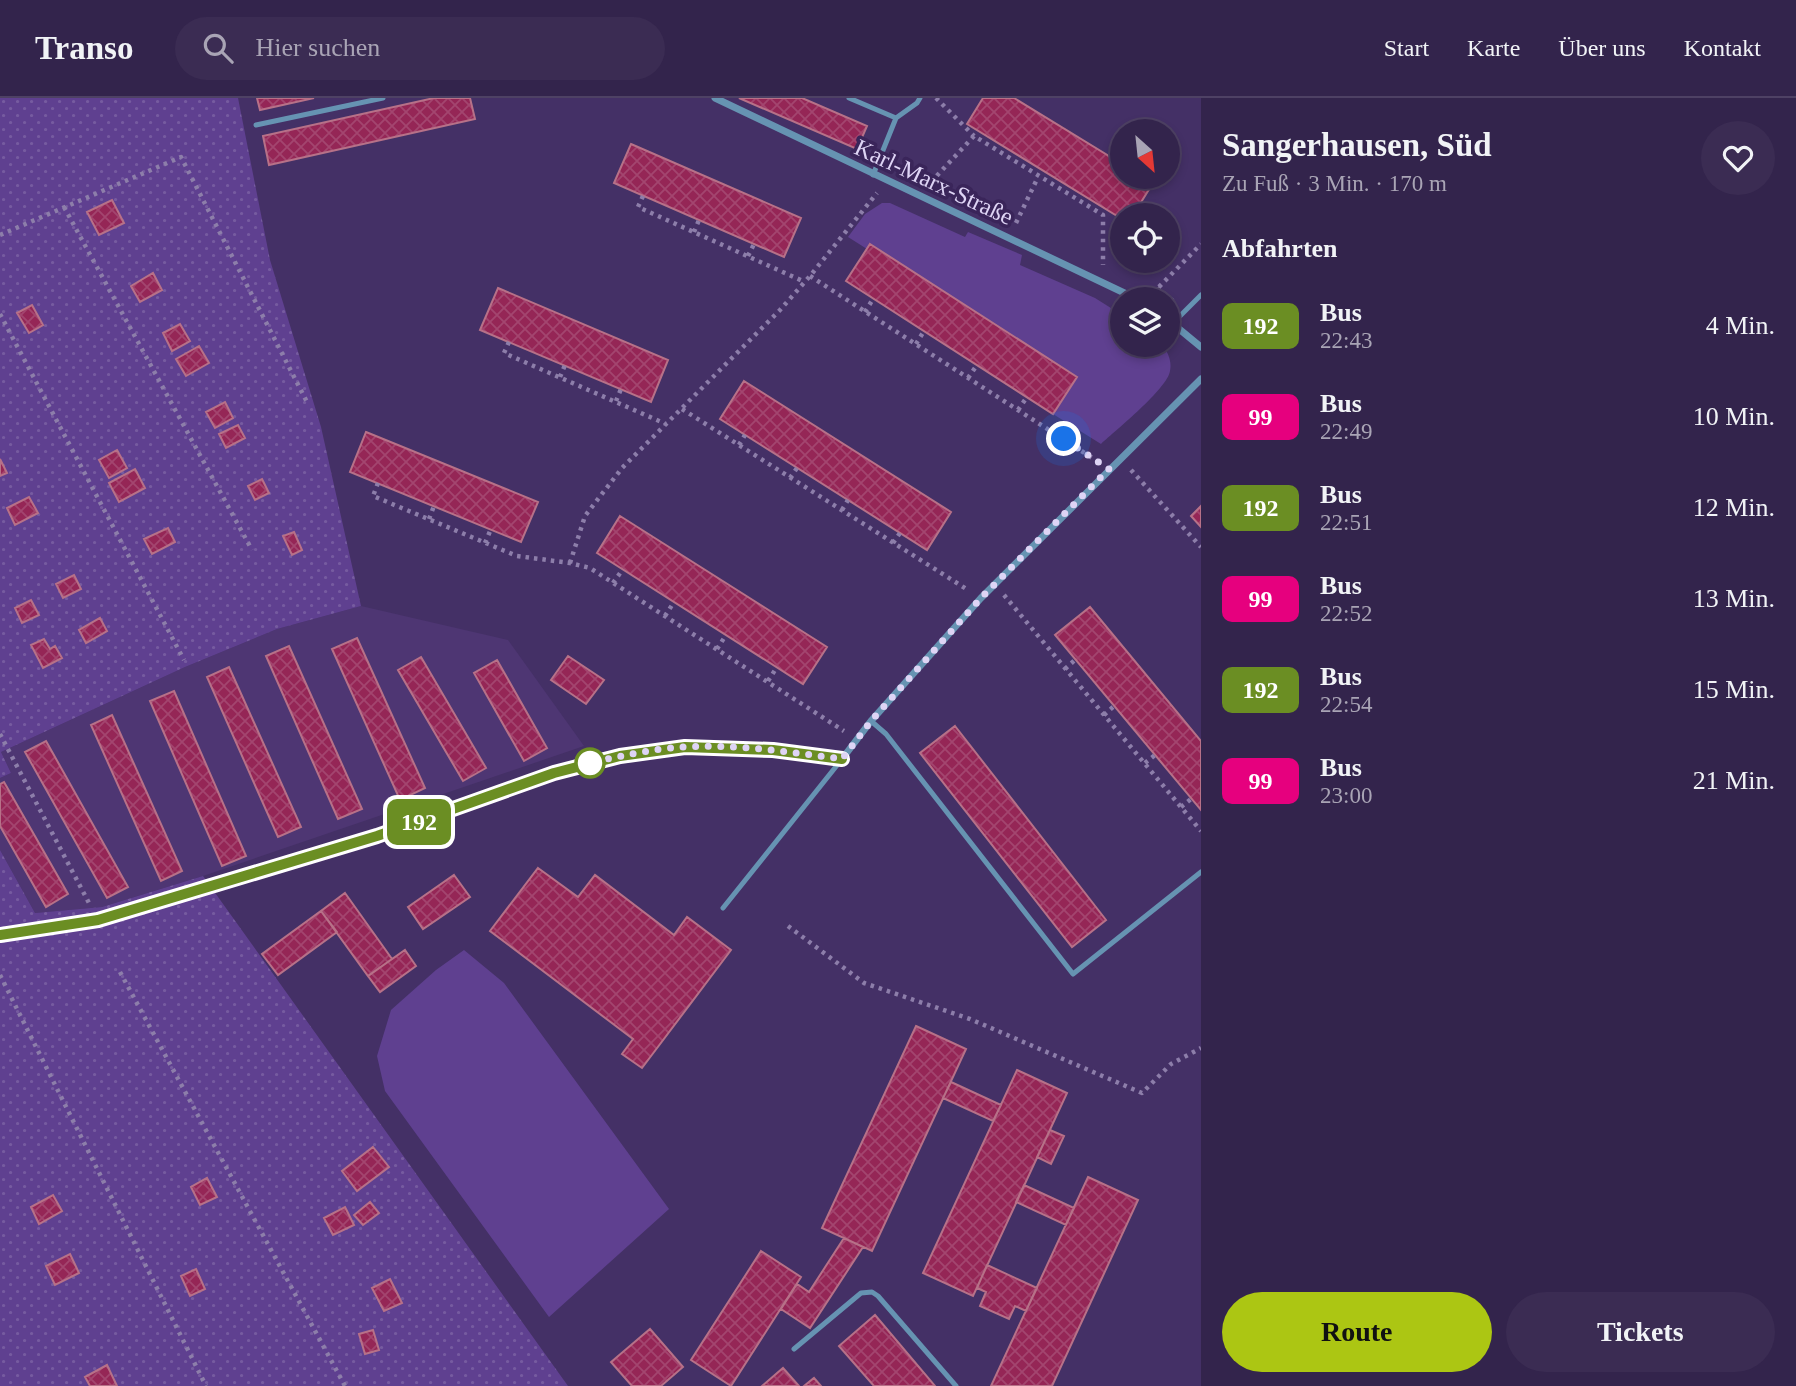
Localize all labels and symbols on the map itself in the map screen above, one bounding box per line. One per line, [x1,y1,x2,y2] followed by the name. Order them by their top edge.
[1110,119,1180,189] north arrow
[851,134,1017,230] street label: Karl-Marx-Straße
[1046,421,1081,456] your location
[575,748,605,778] unlabelled marker
[379,799,459,845] line badge: 192

